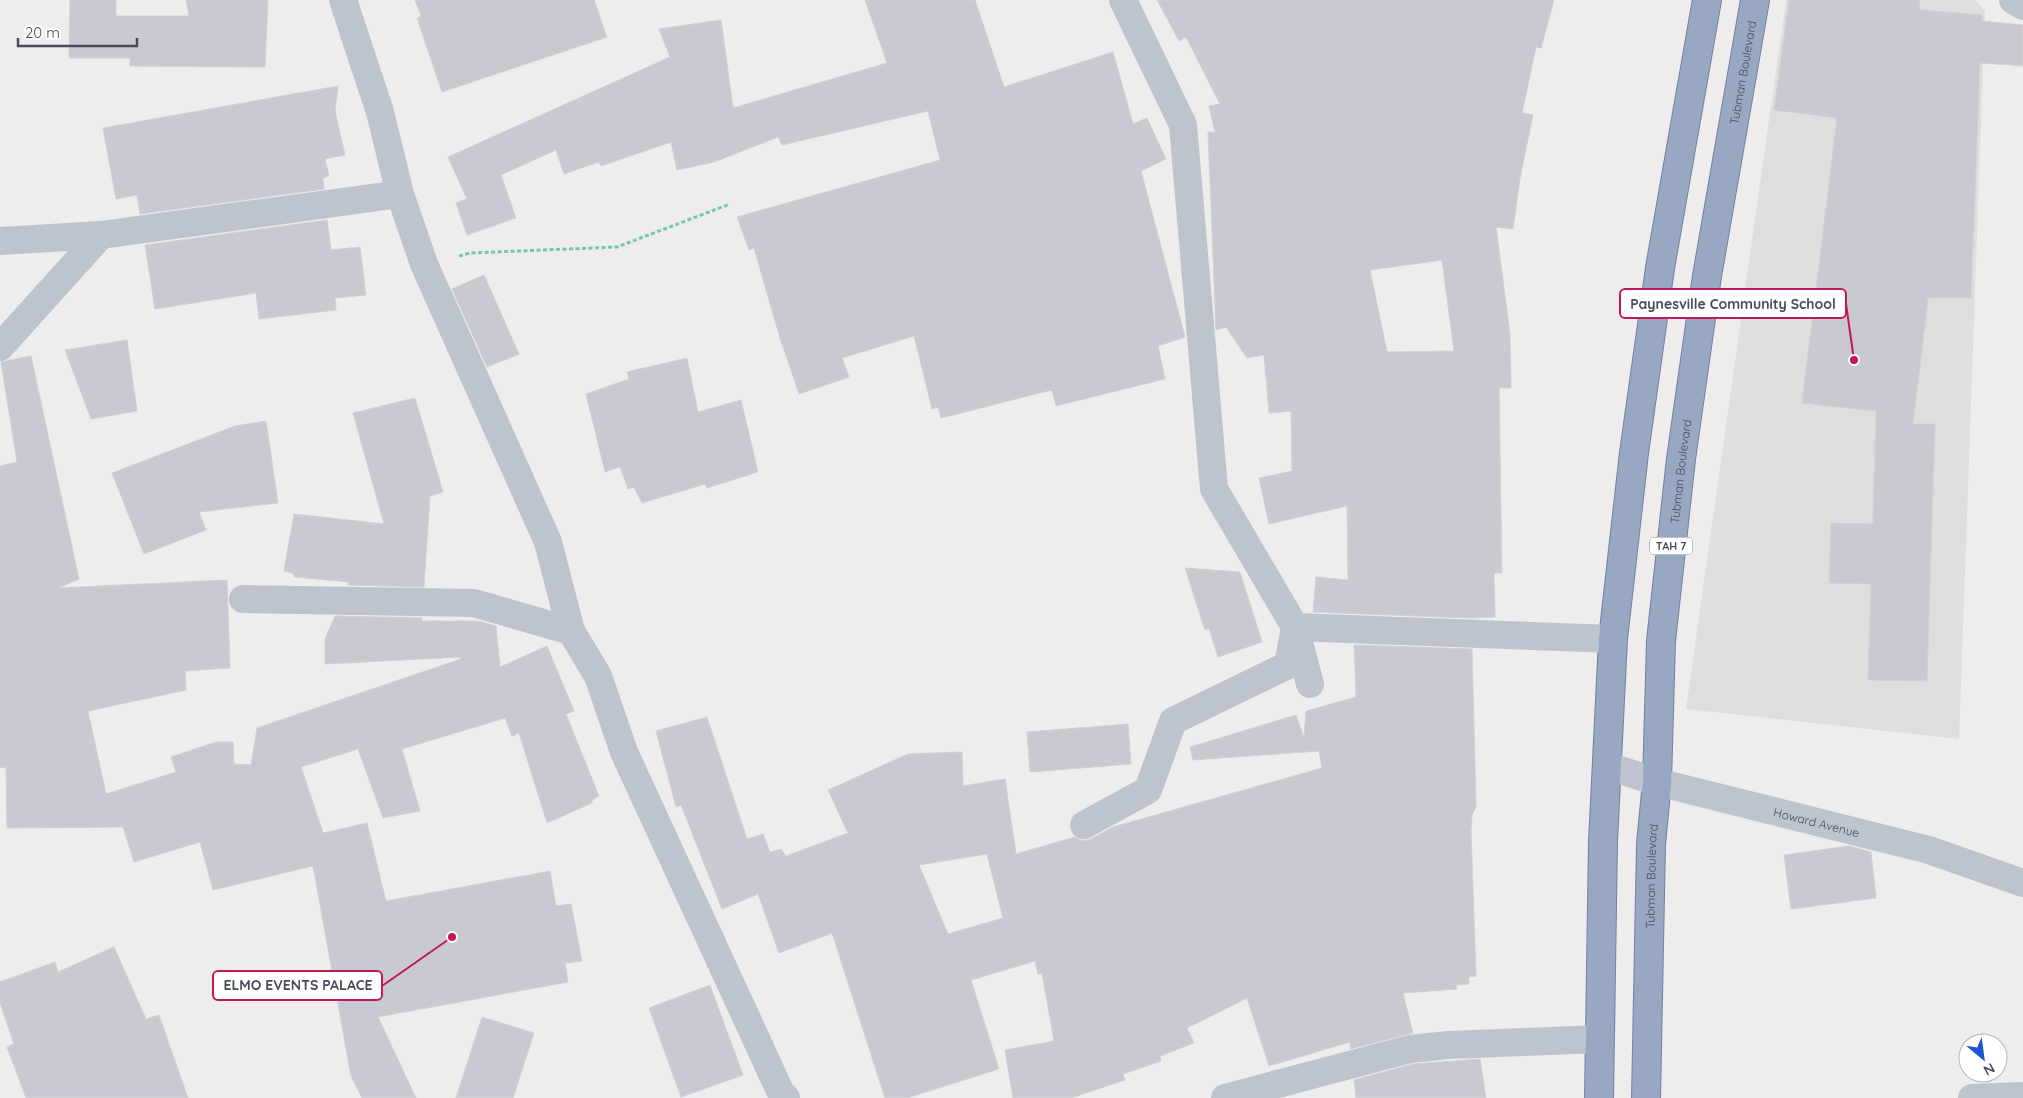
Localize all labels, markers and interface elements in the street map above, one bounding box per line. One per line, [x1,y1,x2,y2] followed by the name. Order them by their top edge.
[18,15,136,47] scale bar
[1726,19,1759,125] street label: Tubman Boulevard
[25,23,60,42] text: 20 m
[1620,289,1846,318] callout: Paynesville Community School
[1630,295,1836,313] text: Paynesville Community School
[1666,418,1694,524] street label: Tubman Boulevard
[1650,538,1692,554] road number: TAH 7
[1772,804,1861,840] street label: Howard Avenue
[1642,823,1660,929] street label: Tubman Boulevard
[213,971,382,1000] callout: ELMO EVENTS PALACE
[223,976,373,994] text: ELMO EVENTS PALACE
[1958,1033,2008,1083] north arrow
[1980,1059,1998,1080] text: N

